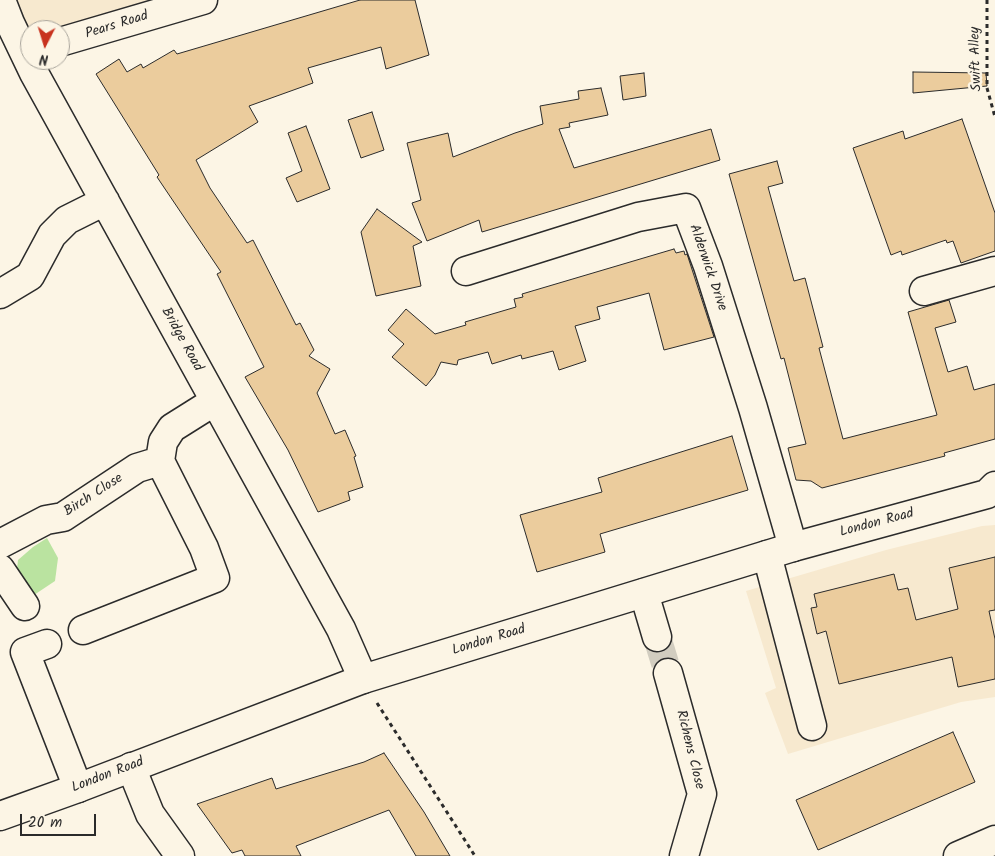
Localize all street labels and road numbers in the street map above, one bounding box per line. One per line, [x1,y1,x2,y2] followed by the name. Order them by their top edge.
[84,9,150,43] street label: Pears Road
[967,26,987,92] street label: Swift Alley
[684,223,730,313] street label: Alderwick Drive
[157,305,205,375] street label: Bridge Road
[61,471,127,521] street label: Birch Close
[838,506,916,542] street label: London Road
[450,622,528,660] street label: London Road
[671,709,707,791] street label: Richens Close
[70,755,146,797] street label: London Road

